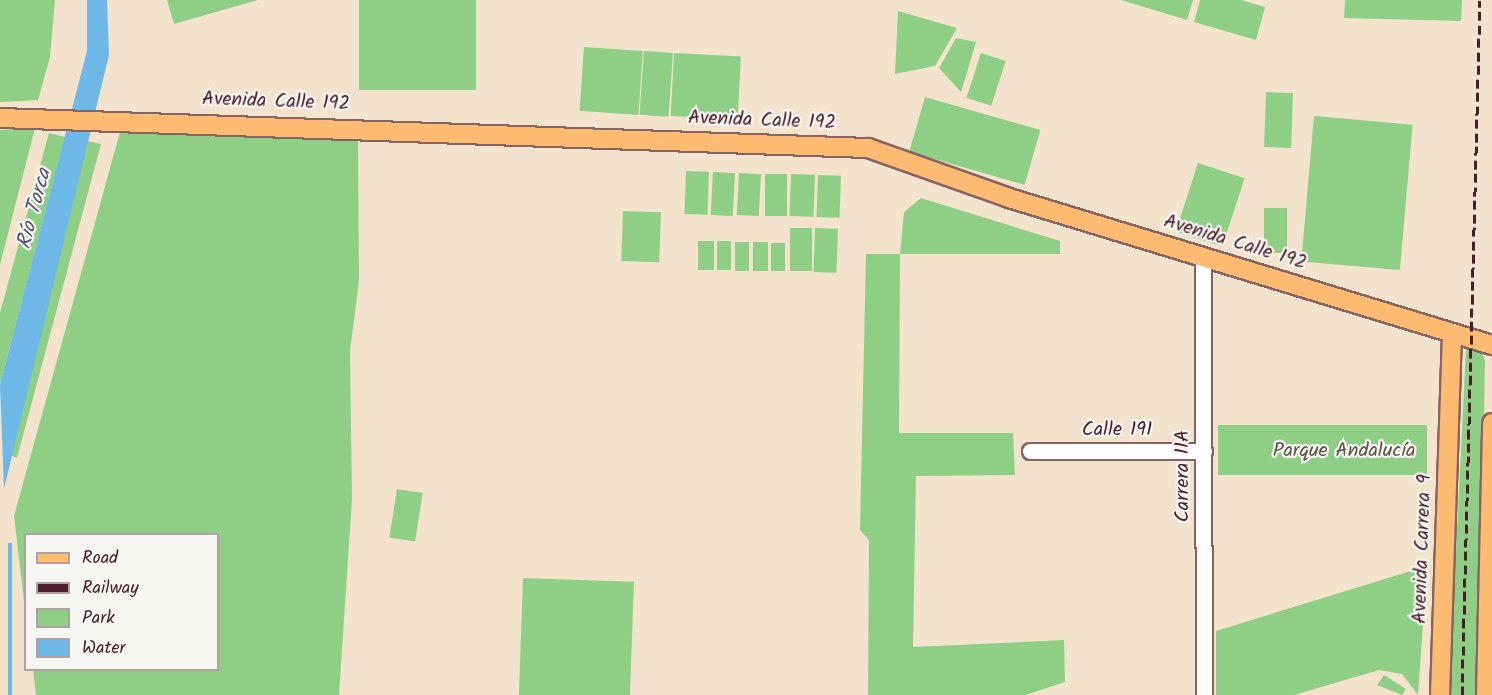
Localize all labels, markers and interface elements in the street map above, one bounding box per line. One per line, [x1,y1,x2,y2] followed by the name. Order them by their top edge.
[202,87,350,117] street label: Avenida Calle 192
[688,106,836,136] street label: Avenida Calle 192
[12,166,58,252] water label: Río Torca
[1161,210,1309,276] street label: Avenida Calle 192
[1082,418,1152,442] street label: Calle 191
[1171,430,1195,522] street label: Carrera 11A
[1273,439,1415,463] park label: Parque Andalucía
[1408,474,1438,624] street label: Avenida Carrera 9
[24,533,219,671] legend
[82,544,118,573] text: Road
[82,574,139,603] text: Railway
[82,604,115,633] text: Park
[82,634,126,663] text: Water

